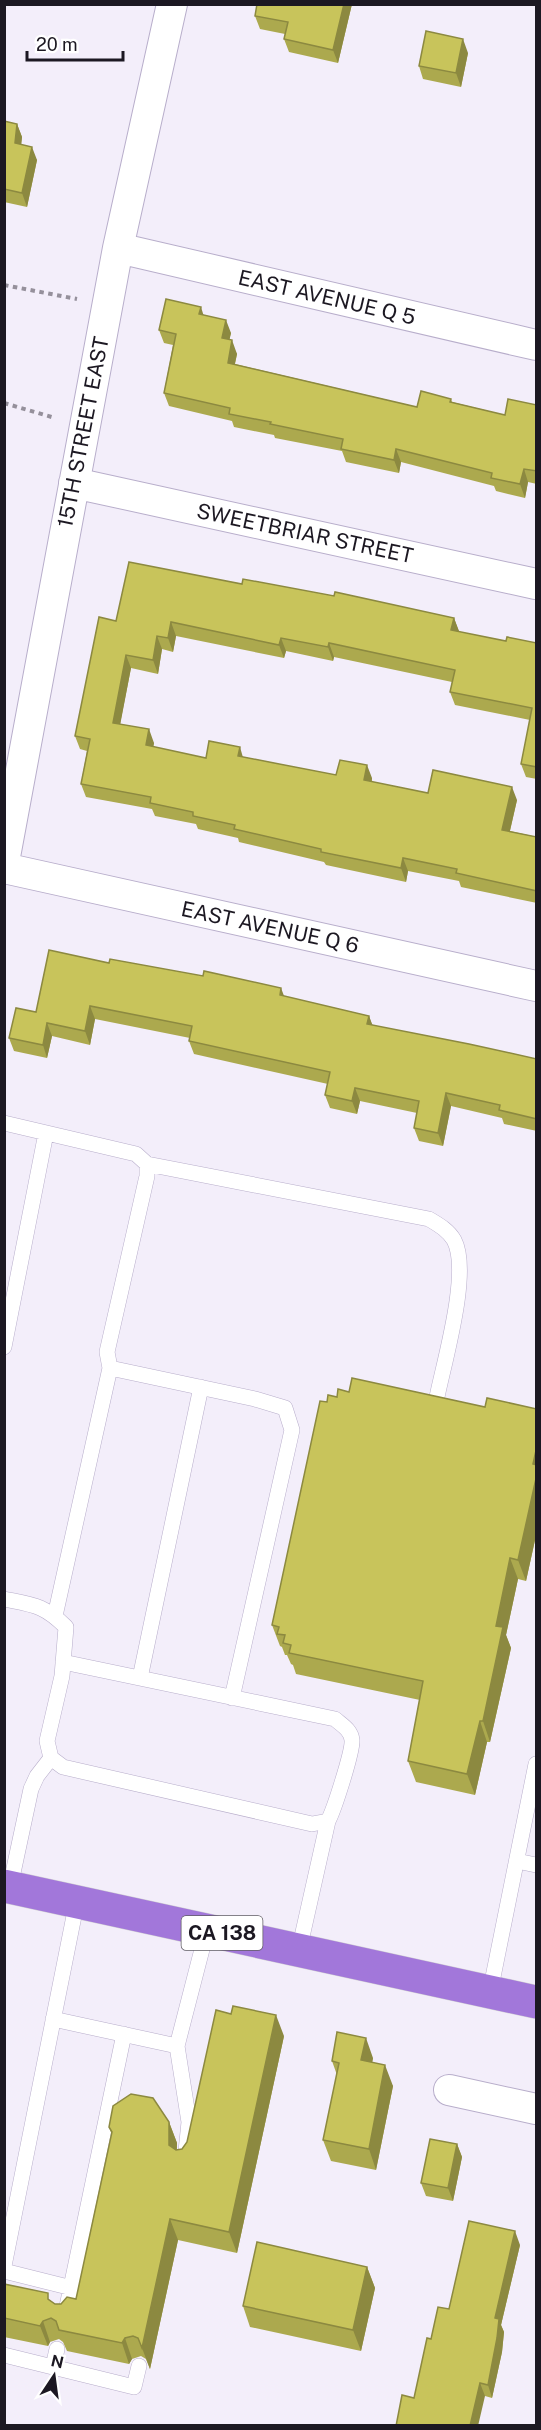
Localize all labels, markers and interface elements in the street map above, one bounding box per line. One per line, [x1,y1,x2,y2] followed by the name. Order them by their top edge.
[27,24,123,62] scale bar
[36,34,78,55] text: 20 m
[236,264,418,330] street label: EAST AVENUE Q 5
[52,334,114,530] street label: 15TH STREET EAST
[194,498,416,568] street label: SWEETBRIAR STREET
[179,896,361,958] street label: EAST AVENUE Q 6
[182,1916,262,1950] road number: CA 138
[24,2346,84,2406] north arrow
[49,2351,65,2373] text: N

